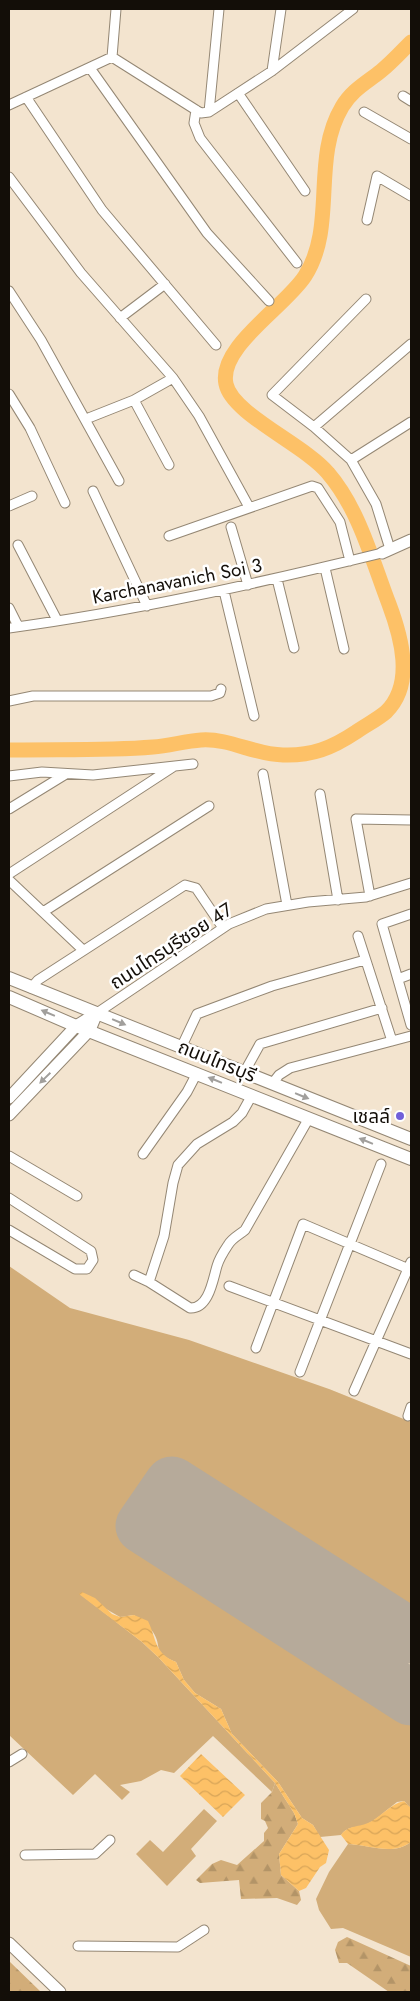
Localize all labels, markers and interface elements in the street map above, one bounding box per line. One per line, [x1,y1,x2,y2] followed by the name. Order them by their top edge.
[90,551,264,611] street label: Karchanavanich Soi 3
[104,896,238,996] street label: ถนนไทรบุรีซอย 47
[41,1009,55,1017] one-way arrow
[112,1018,126,1026] one-way arrow
[174,1033,260,1089] street label: ถนนไทรบุรี
[39,1072,51,1084] one-way arrow
[208,1076,222,1084] one-way arrow
[295,1092,310,1100] one-way arrow
[352,1103,390,1130] place label: เชลล์
[394,1110,406,1122] marker: เชลล์
[358,1137,373,1145] one-way arrow

